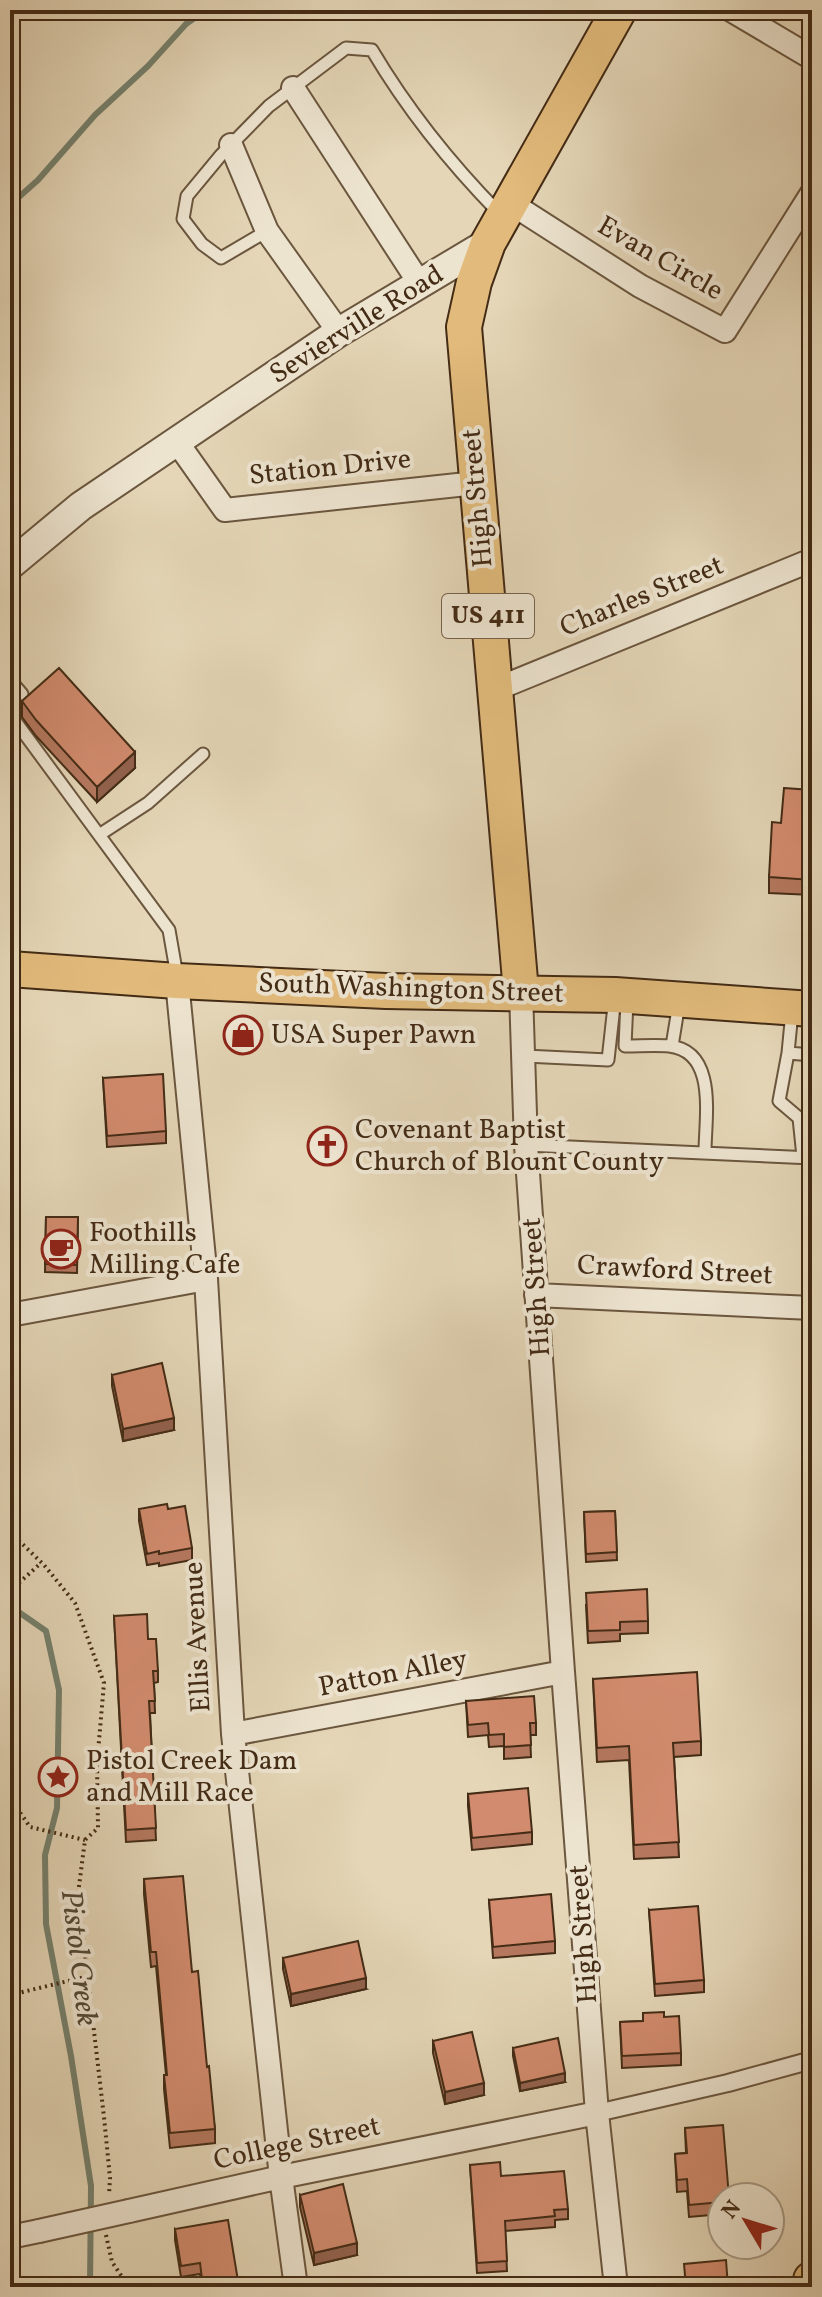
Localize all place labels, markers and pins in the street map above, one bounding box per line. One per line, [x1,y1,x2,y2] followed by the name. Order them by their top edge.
[222,1014,264,1056] shop icon: USA Super Pawn
[271,1016,476,1055] place label: USA Super Pawn
[355,1111,664,1182] place label: Covenant Baptist Church of Blount County
[306,1125,348,1167] church icon: Covenant Baptist Church of Blount County
[89,1214,240,1285] place label: Foothills Milling Cafe
[40,1228,82,1270] cafe icon: Foothills Milling Cafe
[86,1742,297,1813] place label: Pistol Creek Dam and Mill Race
[37,1756,79,1798] place icon: Pistol Creek Dam and Mill Race

